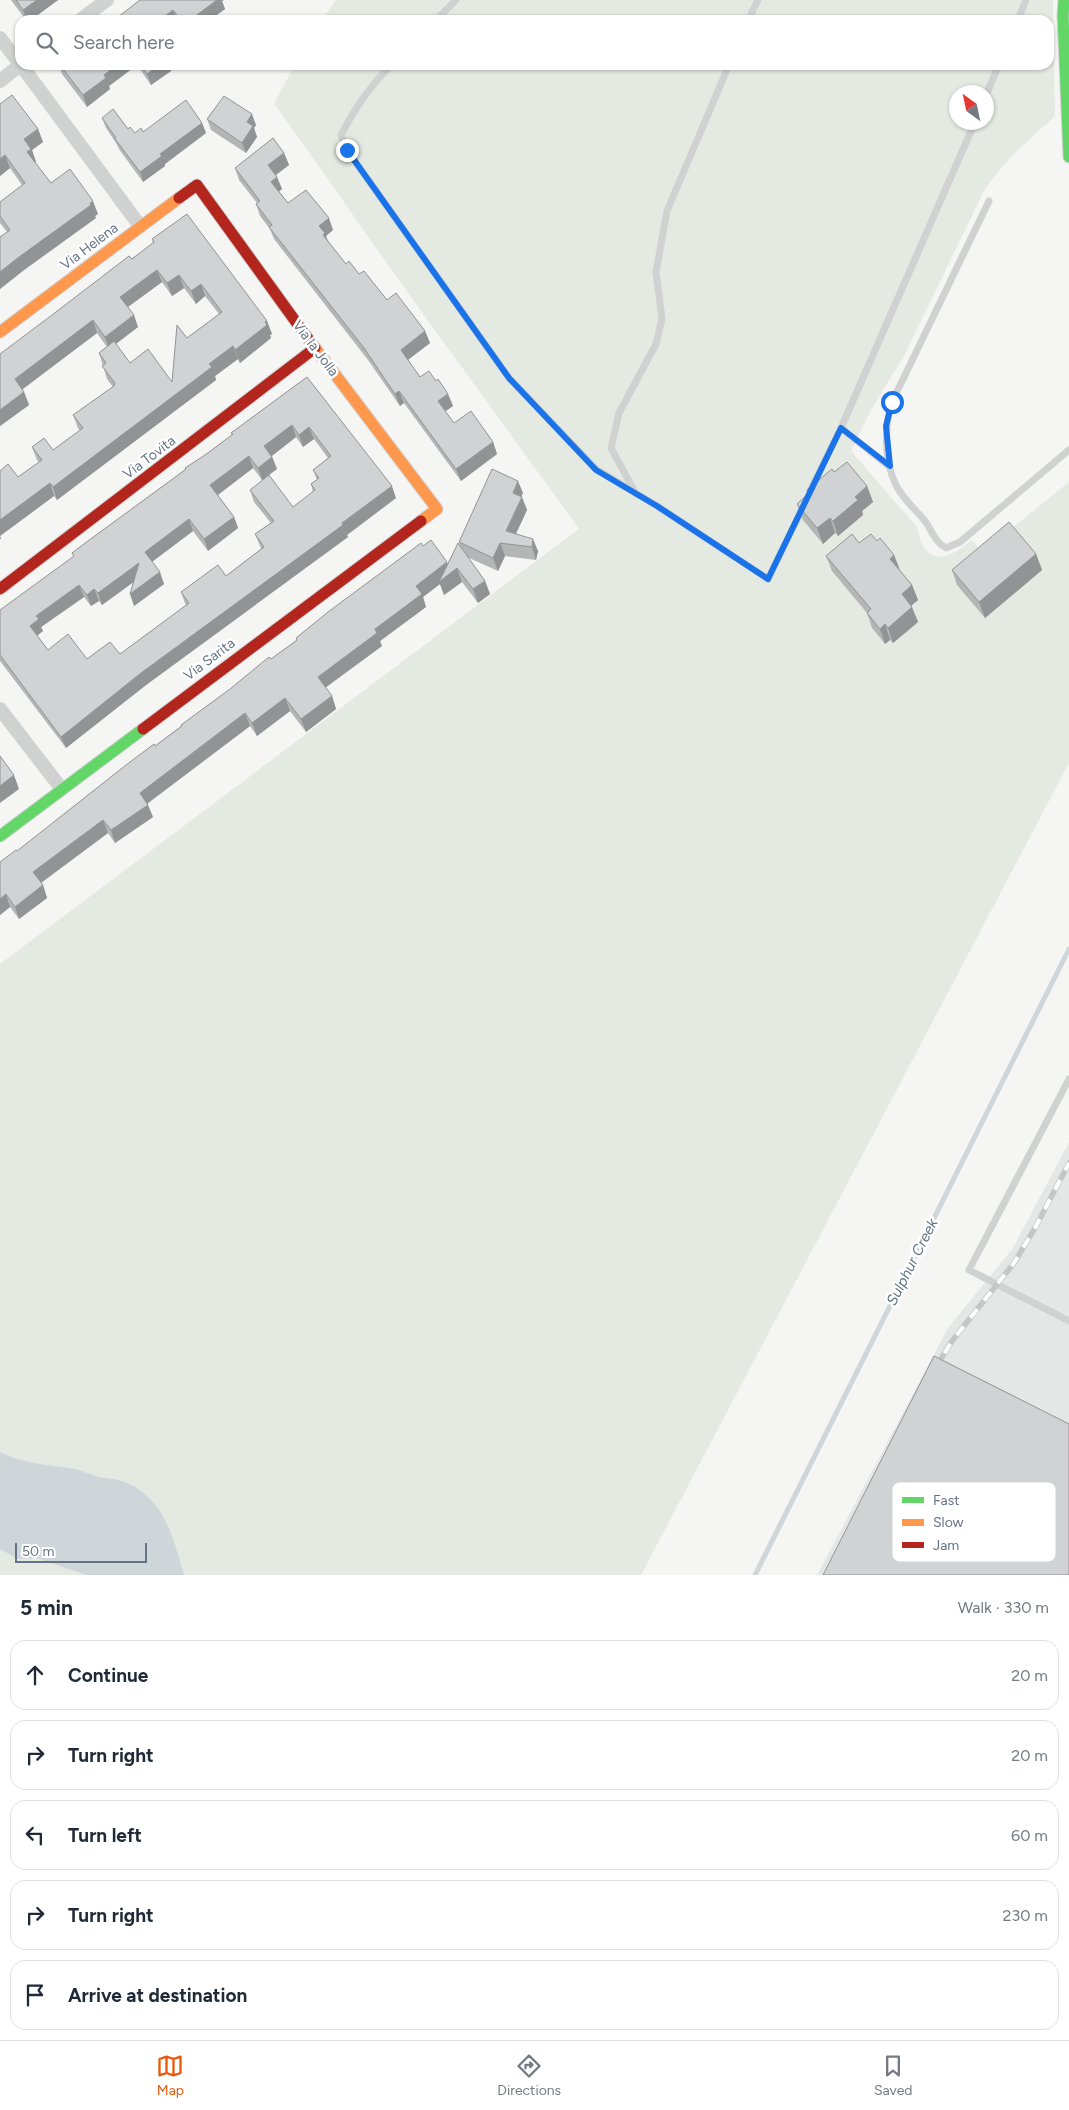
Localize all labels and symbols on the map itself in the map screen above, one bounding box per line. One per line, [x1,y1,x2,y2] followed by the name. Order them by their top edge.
[949,85,994,130] north arrow
[336,139,359,162] route end
[57,219,121,273] street label: Via Helena
[289,317,342,380] street label: Via la Jolla
[881,391,904,414] route start
[120,432,179,483] street label: Via Tovita
[180,635,238,684] street label: Via Sarita
[882,1215,942,1308] water label: Sulphur Creek
[892,1482,1056,1562] legend
[933,1492,959,1509] text: Fast
[933,1514,964,1531] text: Slow
[933,1537,959,1554] text: Jam
[15,1540,148,1563] scale bar

